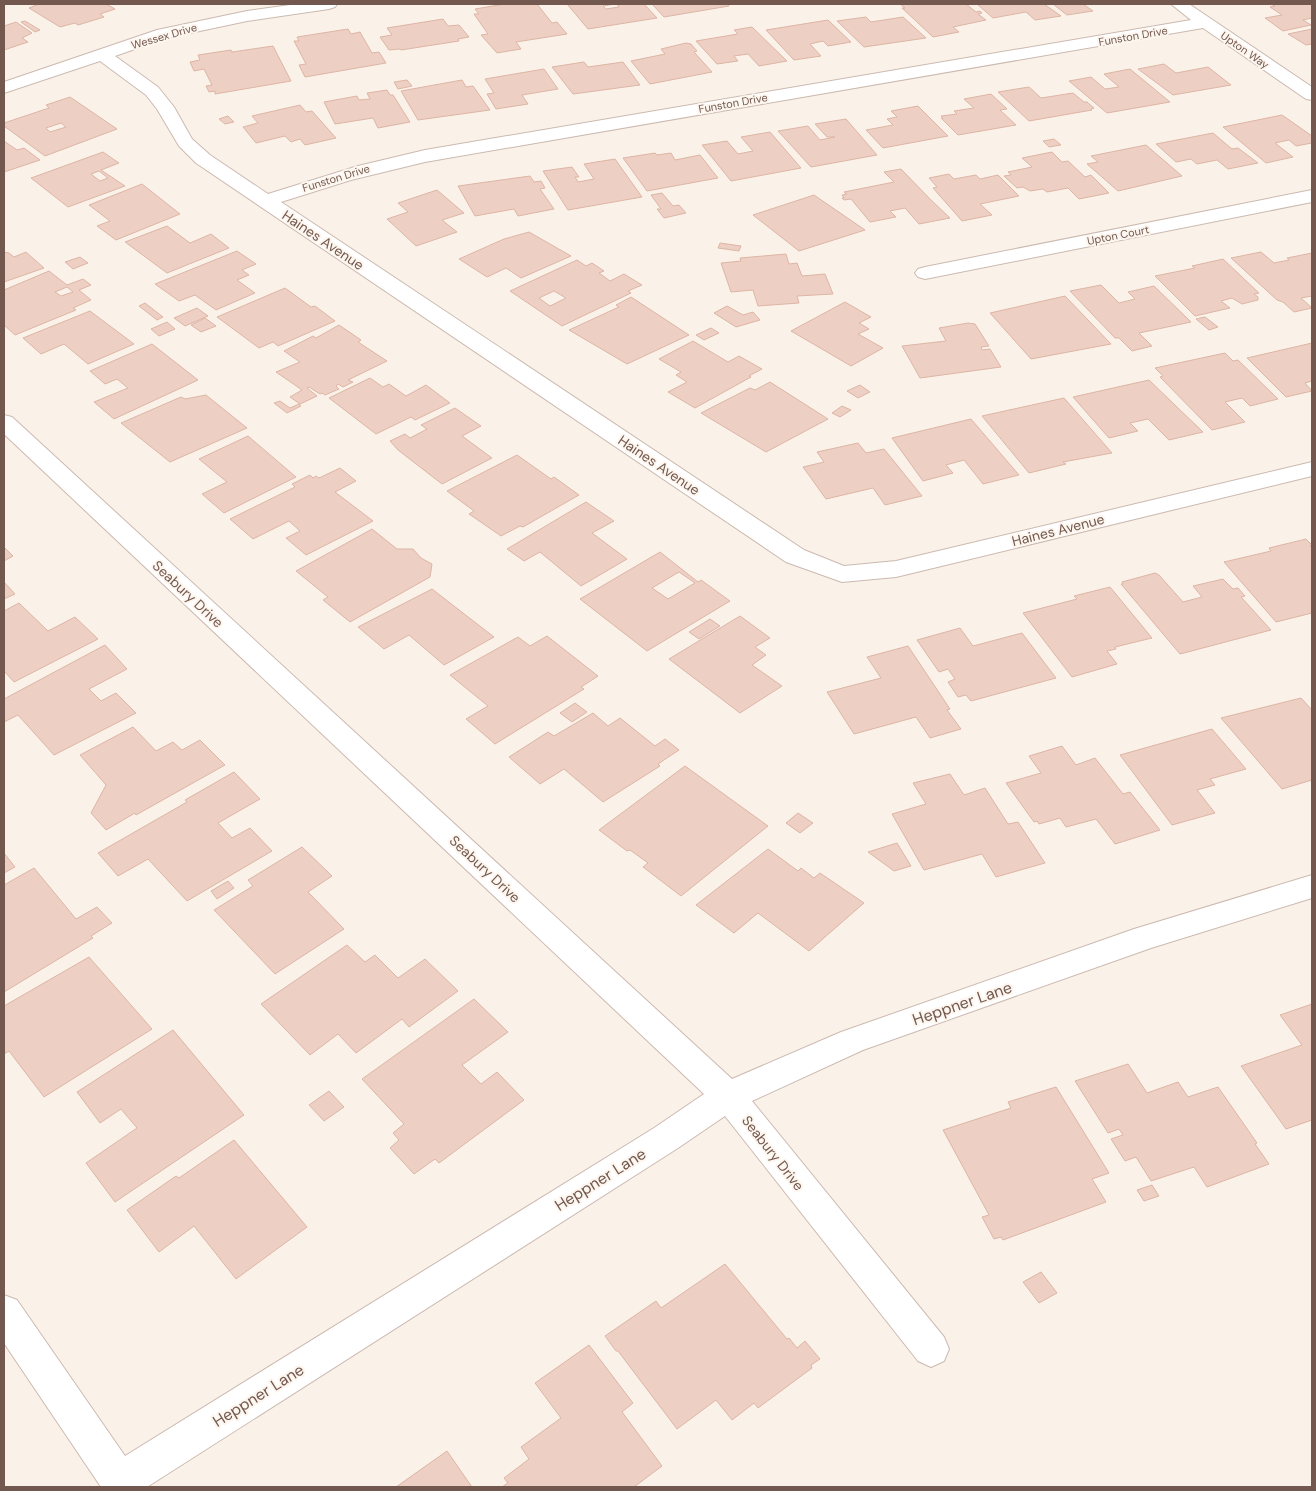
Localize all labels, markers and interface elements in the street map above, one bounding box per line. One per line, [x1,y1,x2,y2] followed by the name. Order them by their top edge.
[129,20,199,52] street label: Wessex Drive
[1097,23,1169,49] street label: Funston Drive
[1218,28,1272,72] street label: Upton Way
[697,90,769,116] street label: Funston Drive
[301,161,371,195] street label: Funston Drive
[279,206,367,274] street label: Haines Avenue
[1086,222,1150,248] street label: Upton Court
[615,431,703,499] street label: Haines Avenue
[1010,510,1106,550] street label: Haines Avenue
[149,557,227,631] street label: Seabury Drive
[446,832,524,906] street label: Seabury Drive
[910,977,1015,1030] street label: Heppner Lane
[738,1112,808,1194] street label: Seabury Drive
[551,1143,650,1216] street label: Heppner Lane
[209,1359,308,1432] street label: Heppner Lane

